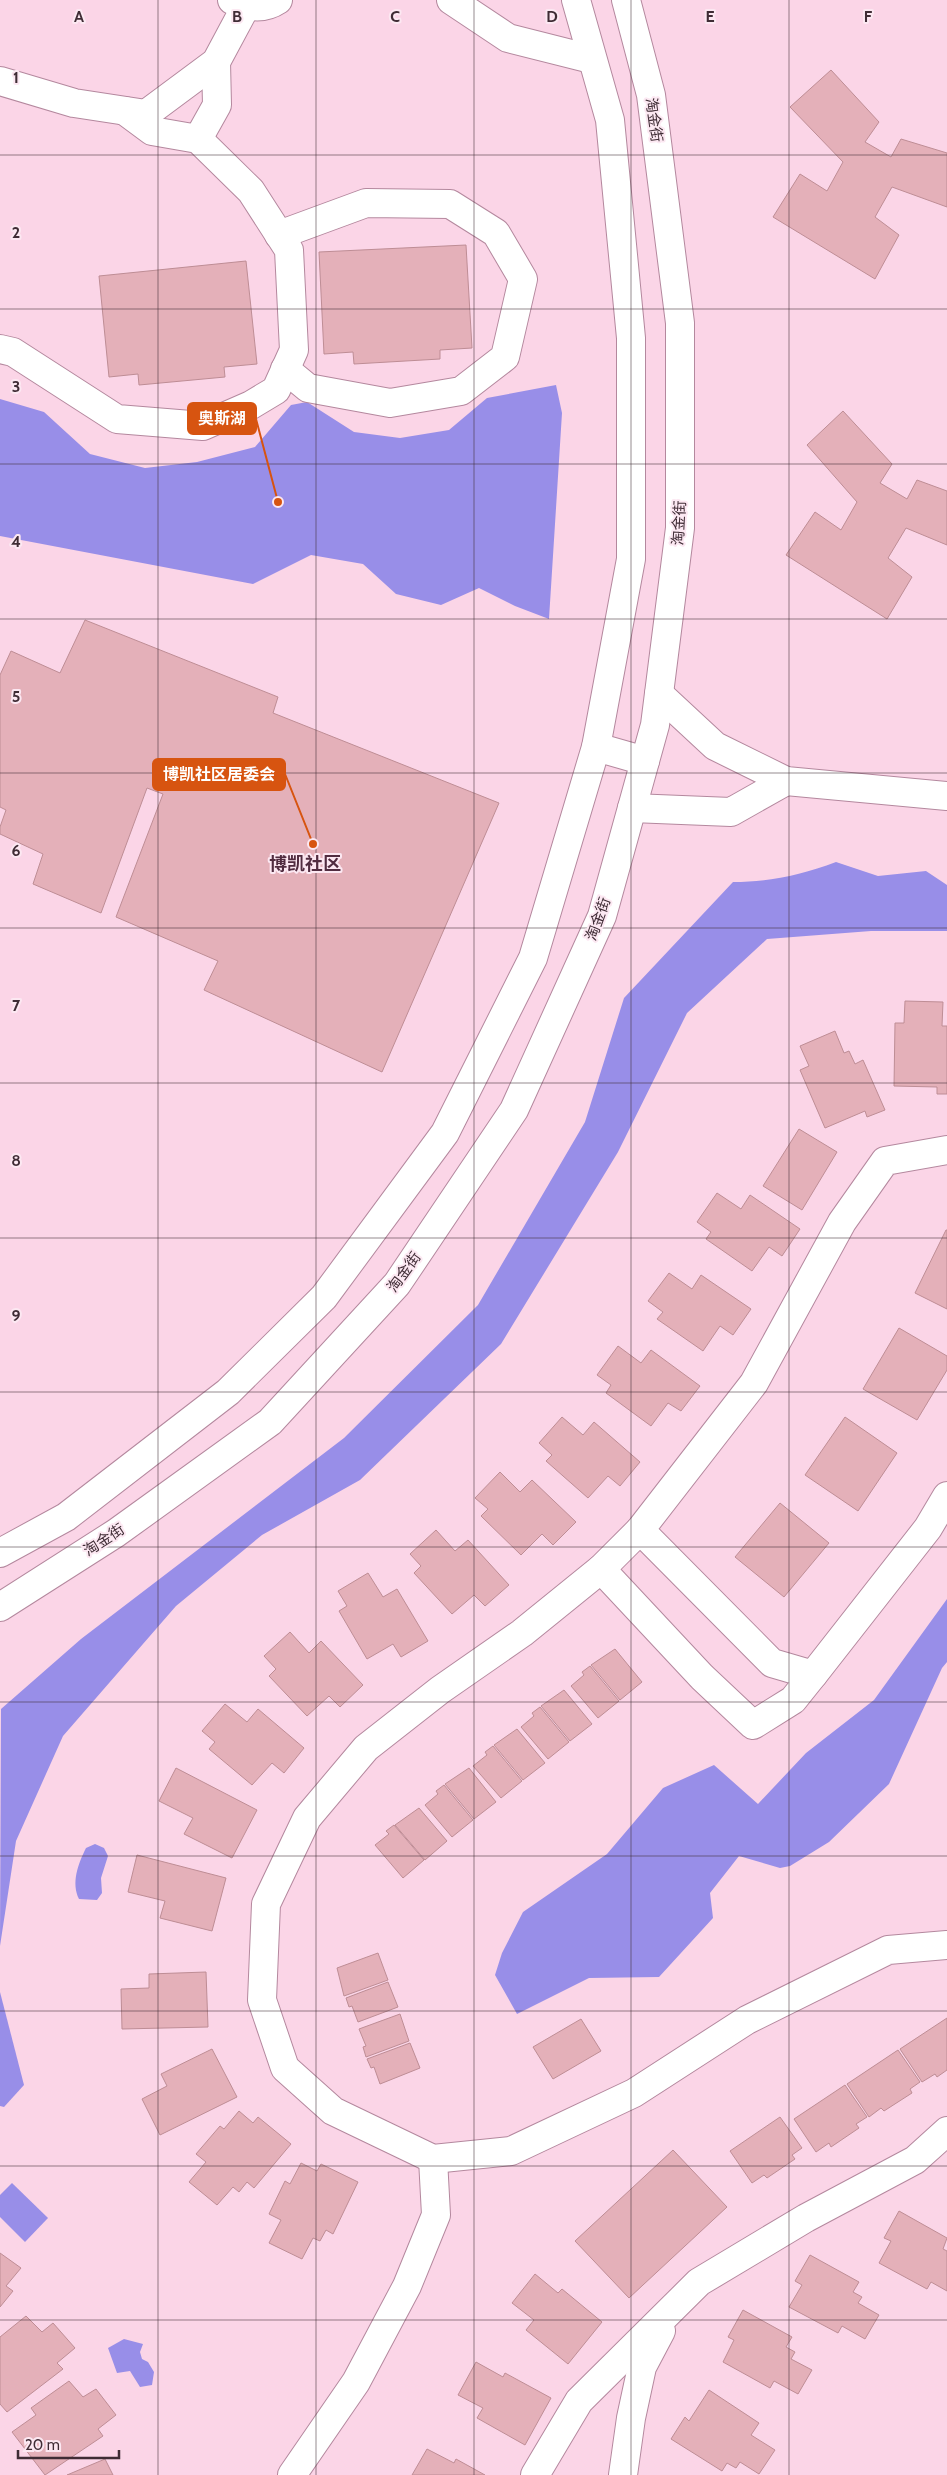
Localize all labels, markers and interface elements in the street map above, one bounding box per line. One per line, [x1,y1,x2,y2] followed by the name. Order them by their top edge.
[74,7,84,26] text: A
[232,7,242,26] text: B
[390,7,400,26] text: C
[546,7,558,26] text: D
[705,7,715,26] text: E
[864,7,873,26] text: F
[13,68,19,87] text: 1
[642,96,666,144] street label: 淘金街
[12,223,20,242] text: 2
[12,377,20,396] text: 3
[188,403,256,434] callout: 奥斯湖
[198,409,246,428] text: 奥斯湖
[669,500,689,546] street label: 淘金街
[11,532,21,551] text: 4
[12,687,20,706] text: 5
[153,759,285,790] callout: 博凯社区居委会
[163,765,275,784] text: 博凯社区居委会
[12,841,21,860] text: 6
[269,853,341,875] district label: 博凯社区
[582,895,614,943] street label: 淘金街
[12,996,21,1015] text: 7
[11,1151,21,1170] text: 8
[383,1249,425,1295] street label: 淘金街
[12,1306,21,1325] text: 9
[80,1520,128,1560] street label: 淘金街
[18,2428,119,2460] scale bar
[25,2436,60,2454] text: 20 m

